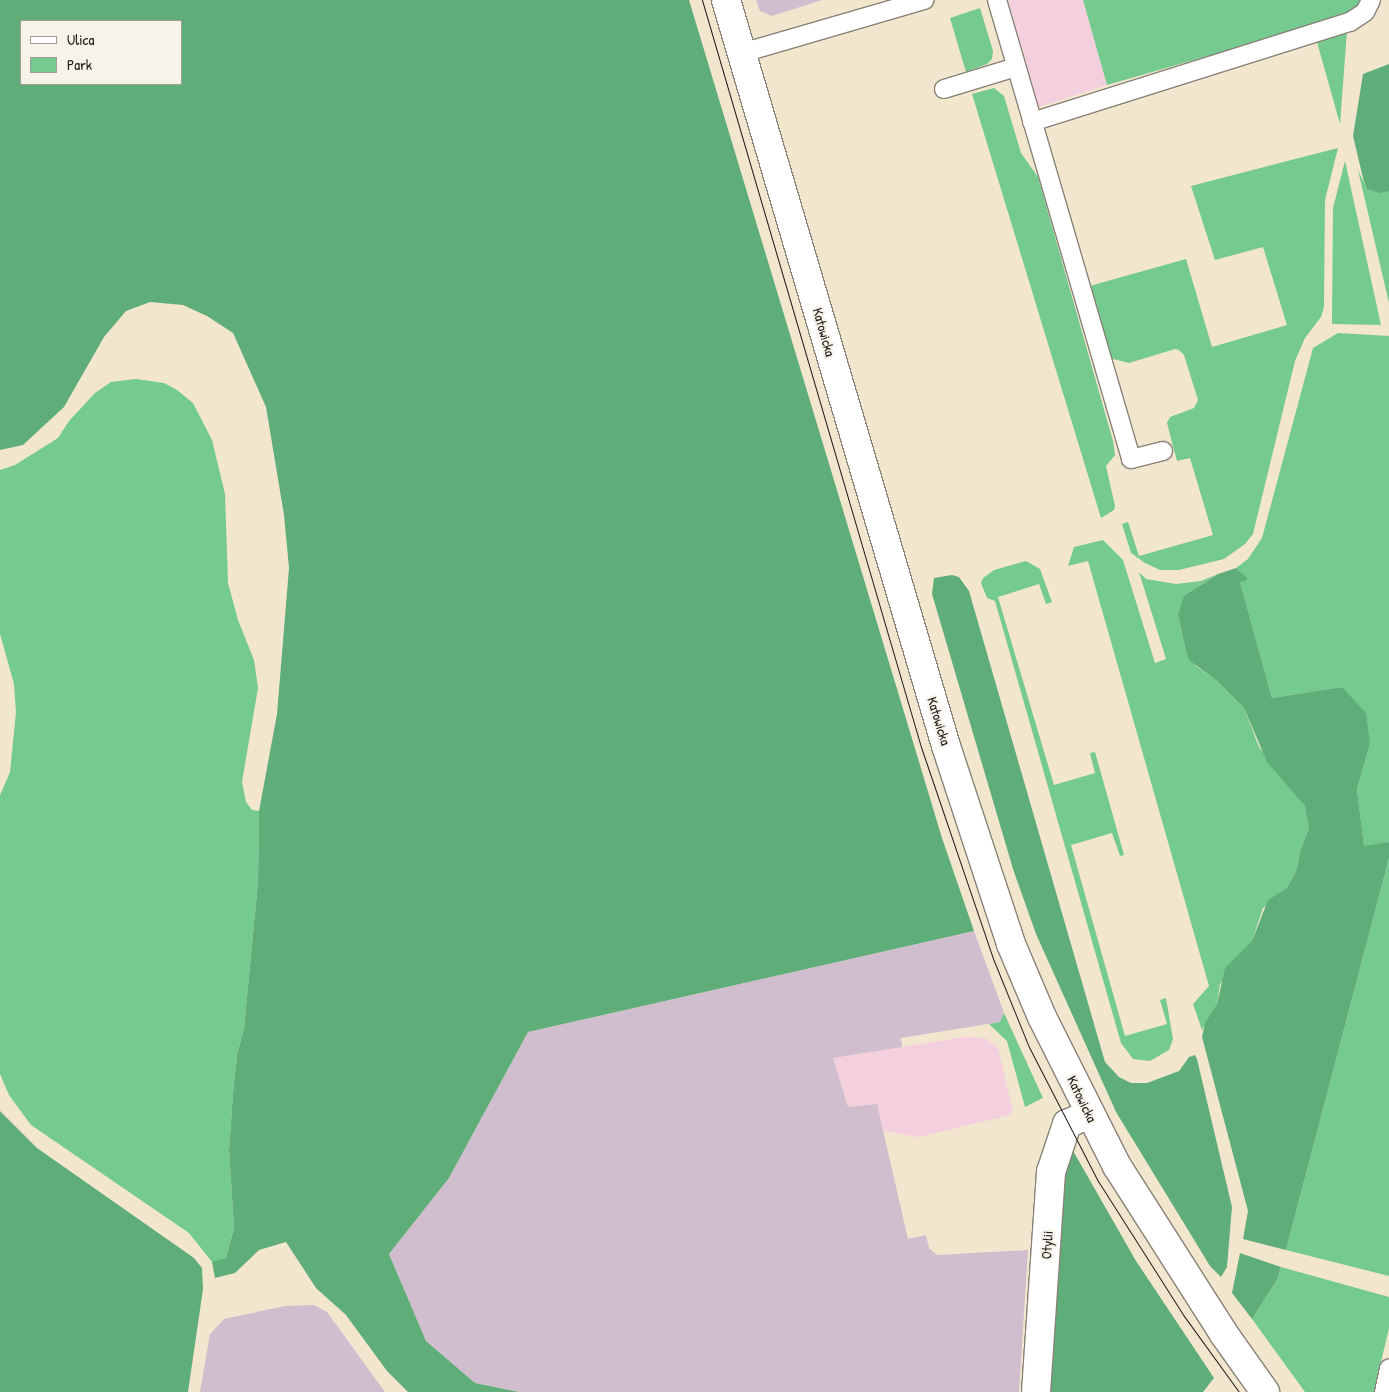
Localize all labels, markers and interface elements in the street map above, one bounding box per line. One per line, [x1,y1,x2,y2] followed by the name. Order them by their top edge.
[20,20,182,85] legend
[67,29,94,50] text: Ulica
[67,54,92,75] text: Park
[809,306,839,358] street label: Katowicka
[924,695,954,747] street label: Katowicka
[1064,1073,1100,1125] street label: Katowicka
[1038,1230,1056,1260] street label: Otylii

